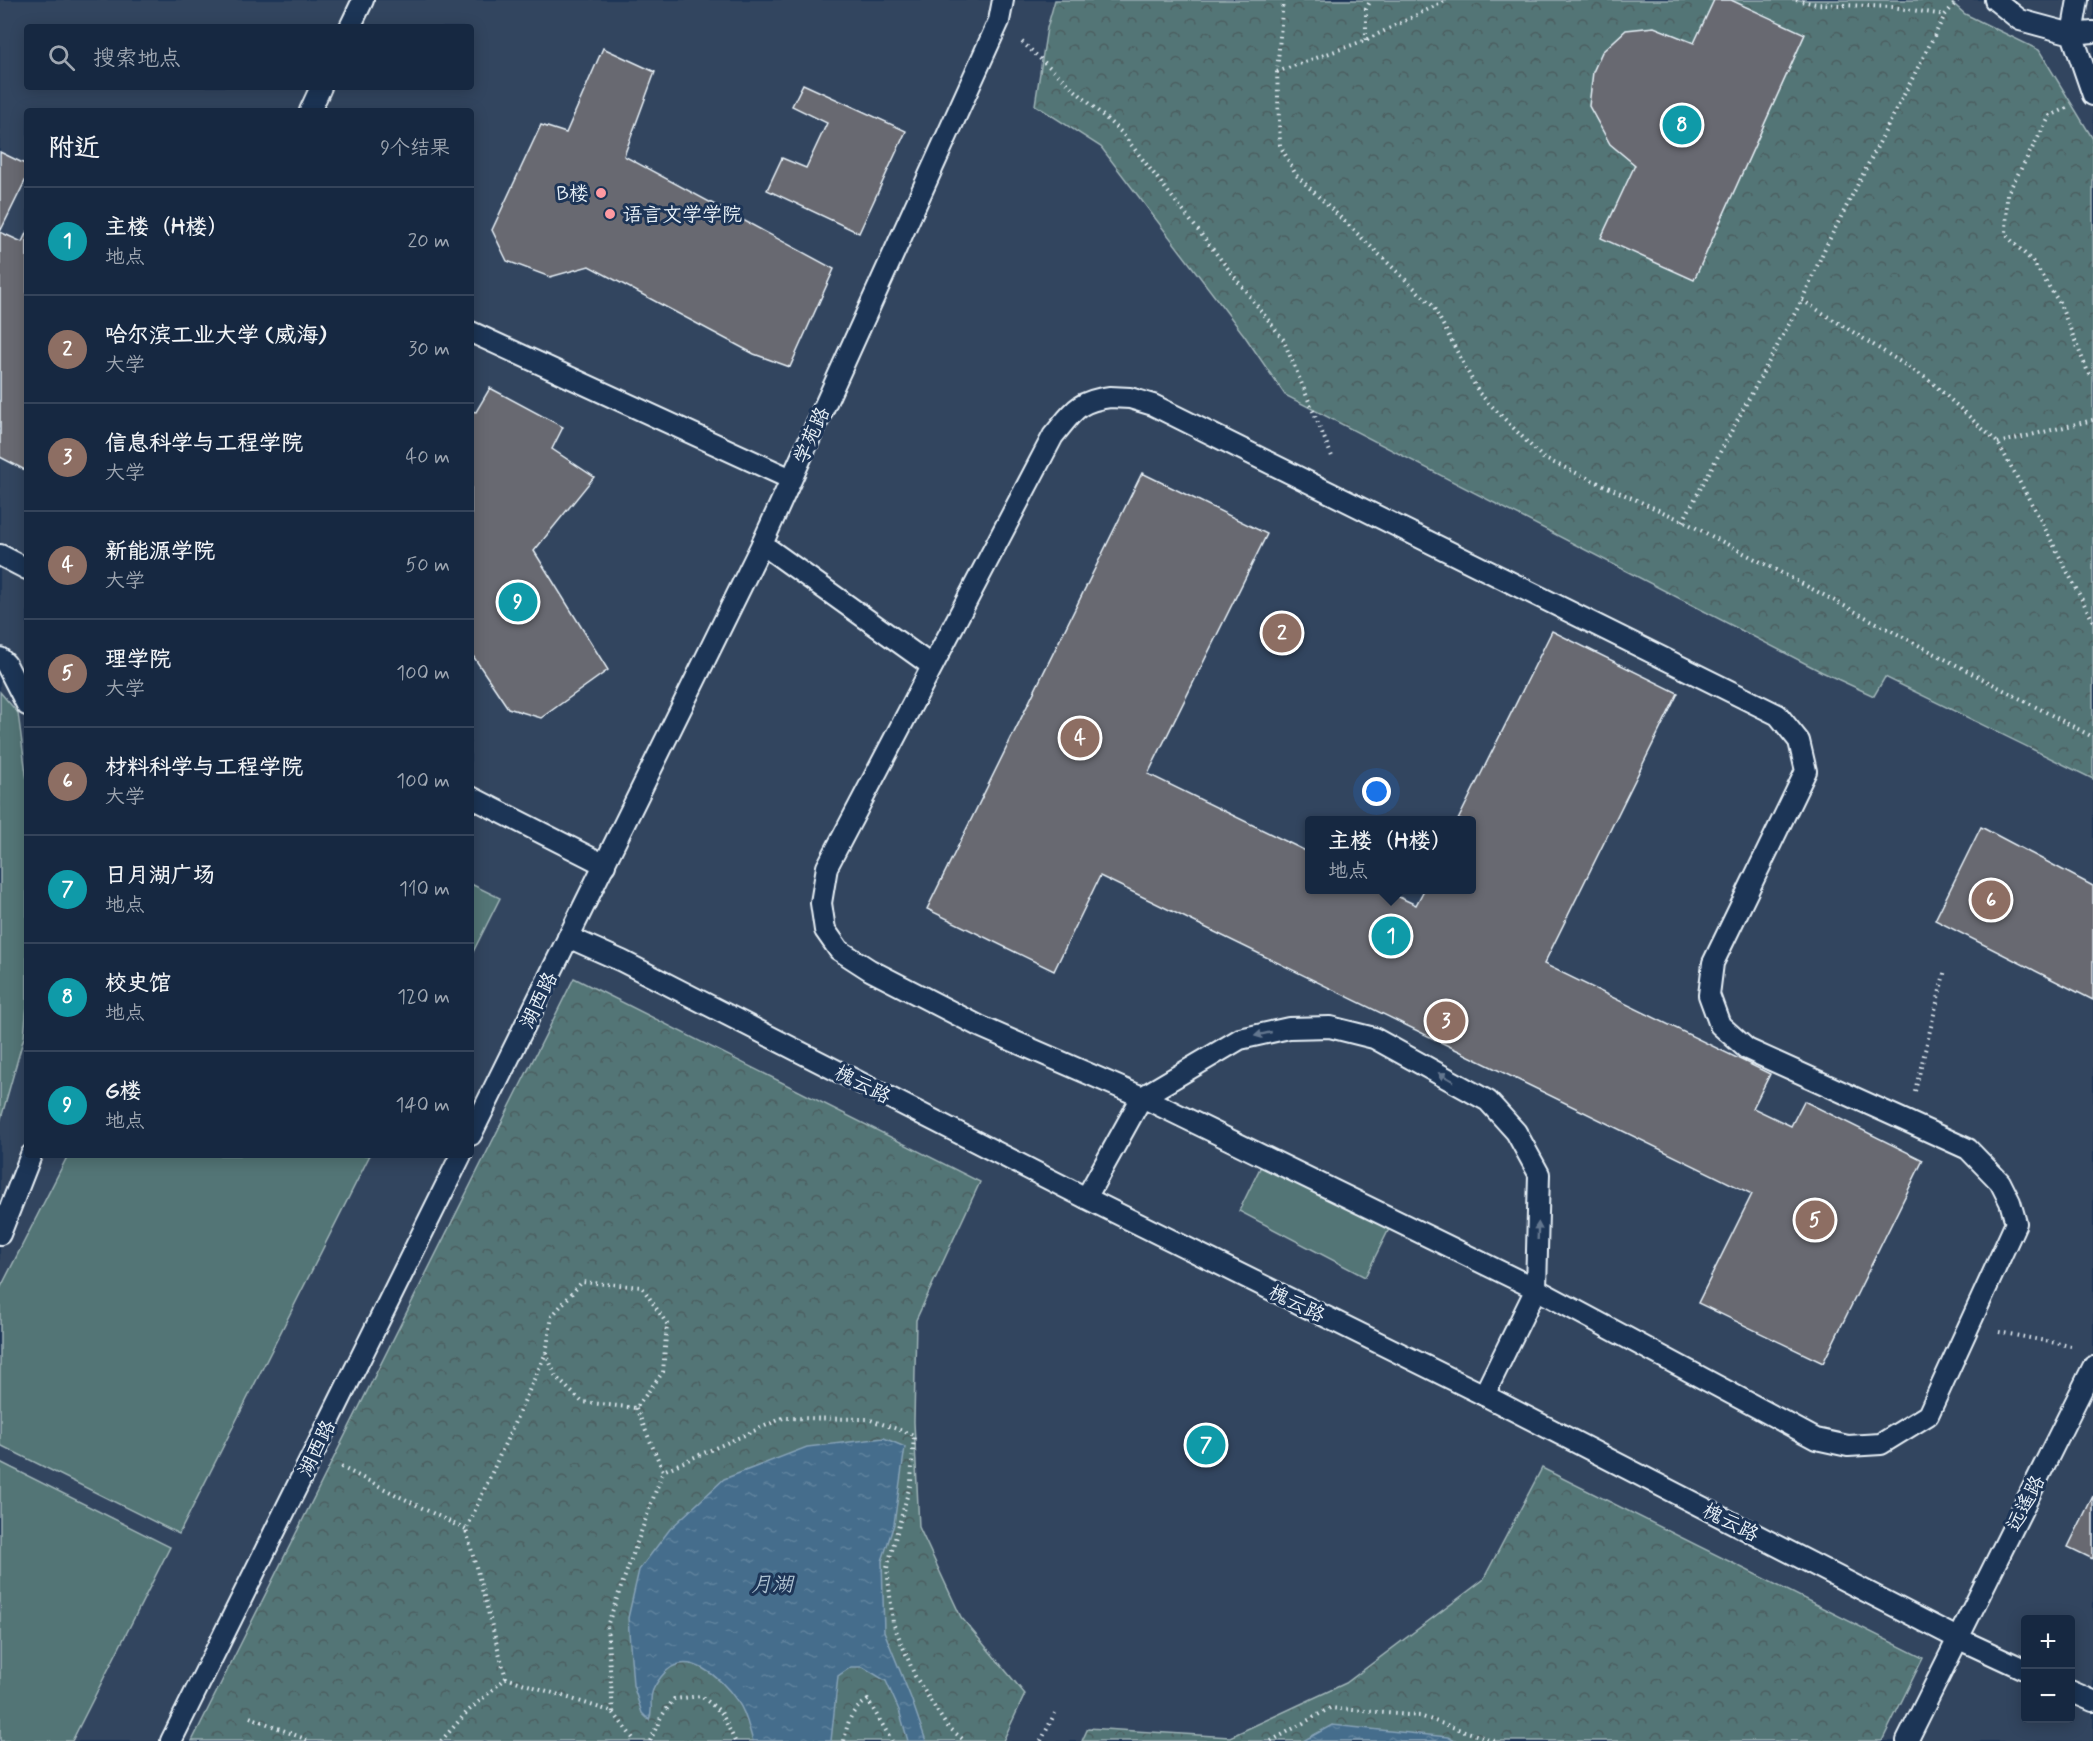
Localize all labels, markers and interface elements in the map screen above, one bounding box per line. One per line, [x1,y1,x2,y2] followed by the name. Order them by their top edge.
[24,24,474,90] search box
[45,41,78,74] icon: search
[93,45,181,73] text: 搜索地点
[1662,102,1702,148] pin: 8
[48,132,100,166] text: 附近
[380,135,450,162] text: 9个结果
[556,181,589,208] place label: B楼
[594,186,608,200] marker: B楼
[622,202,742,229] place label: 语言文学学院
[603,207,617,221] marker: 语言文学学院
[105,214,229,242] text: 主楼（H楼）
[63,228,72,255] text: 1
[407,228,450,255] text: 20 m
[105,244,145,271] text: 地点
[105,322,326,350] text: 哈尔滨工业大学 (威海)
[63,336,72,363] text: 2
[408,336,450,363] text: 30 m
[105,352,145,379] text: 大学
[788,402,837,469] street label: 学苑路
[105,430,303,458] text: 信息科学与工程学院
[63,444,72,471] text: 3
[406,444,450,471] text: 40 m
[105,460,145,487] text: 大学
[105,538,215,566] text: 新能源学院
[62,552,73,579] text: 4
[405,552,450,579] text: 50 m
[105,568,145,595] text: 大学
[498,580,538,624] pin: 9
[1262,610,1302,656] pin: 2
[105,646,171,674] text: 理学院
[62,660,74,687] text: 5
[396,660,450,687] text: 100 m
[105,676,145,703] text: 大学
[1060,716,1100,760] pin: 4
[105,754,303,782] text: 材料科学与工程学院
[62,768,73,795] text: 6
[396,768,450,795] text: 100 m
[1362,777,1391,806] your location
[105,784,145,811] text: 大学
[1305,816,1476,894] popup
[1328,828,1453,856] text: 主楼（H楼）
[1328,858,1368,885] text: 地点
[105,862,215,890] text: 日月湖广场
[61,876,74,903] text: 7
[399,876,450,903] text: 110 m
[1972,878,2010,922] pin: 6
[105,892,145,919] text: 地点
[1372,914,1410,958] pin: 1
[514,967,565,1034] street label: 湖西路
[105,970,171,998] text: 校史馆
[62,984,73,1011] text: 8
[397,984,450,1011] text: 120 m
[1426,998,1466,1044] pin: 3
[105,1000,145,1027] text: 地点
[1253,1030,1272,1039] one-way arrow
[829,1060,896,1111] street label: 槐云路
[1437,1072,1454,1082] one-way arrow
[105,1078,142,1106] text: G楼
[63,1092,72,1119] text: 9
[396,1092,450,1119] text: 140 m
[105,1108,145,1135] text: 地点
[1796,1198,1834,1242] pin: 5
[1533,1221,1542,1240] one-way arrow
[1263,1279,1330,1330] street label: 槐云路
[292,1415,343,1482] street label: 湖西路
[1186,1422,1226,1468] pin: 7
[2001,1470,2052,1537] street label: 远遥路
[1697,1498,1764,1549] street label: 槐云路
[751,1571,795,1599] water label: 月湖
[2021,1615,2075,1723] map controls
[2021,1615,2075,1669] button: +
[2021,1669,2075,1723] button: −

